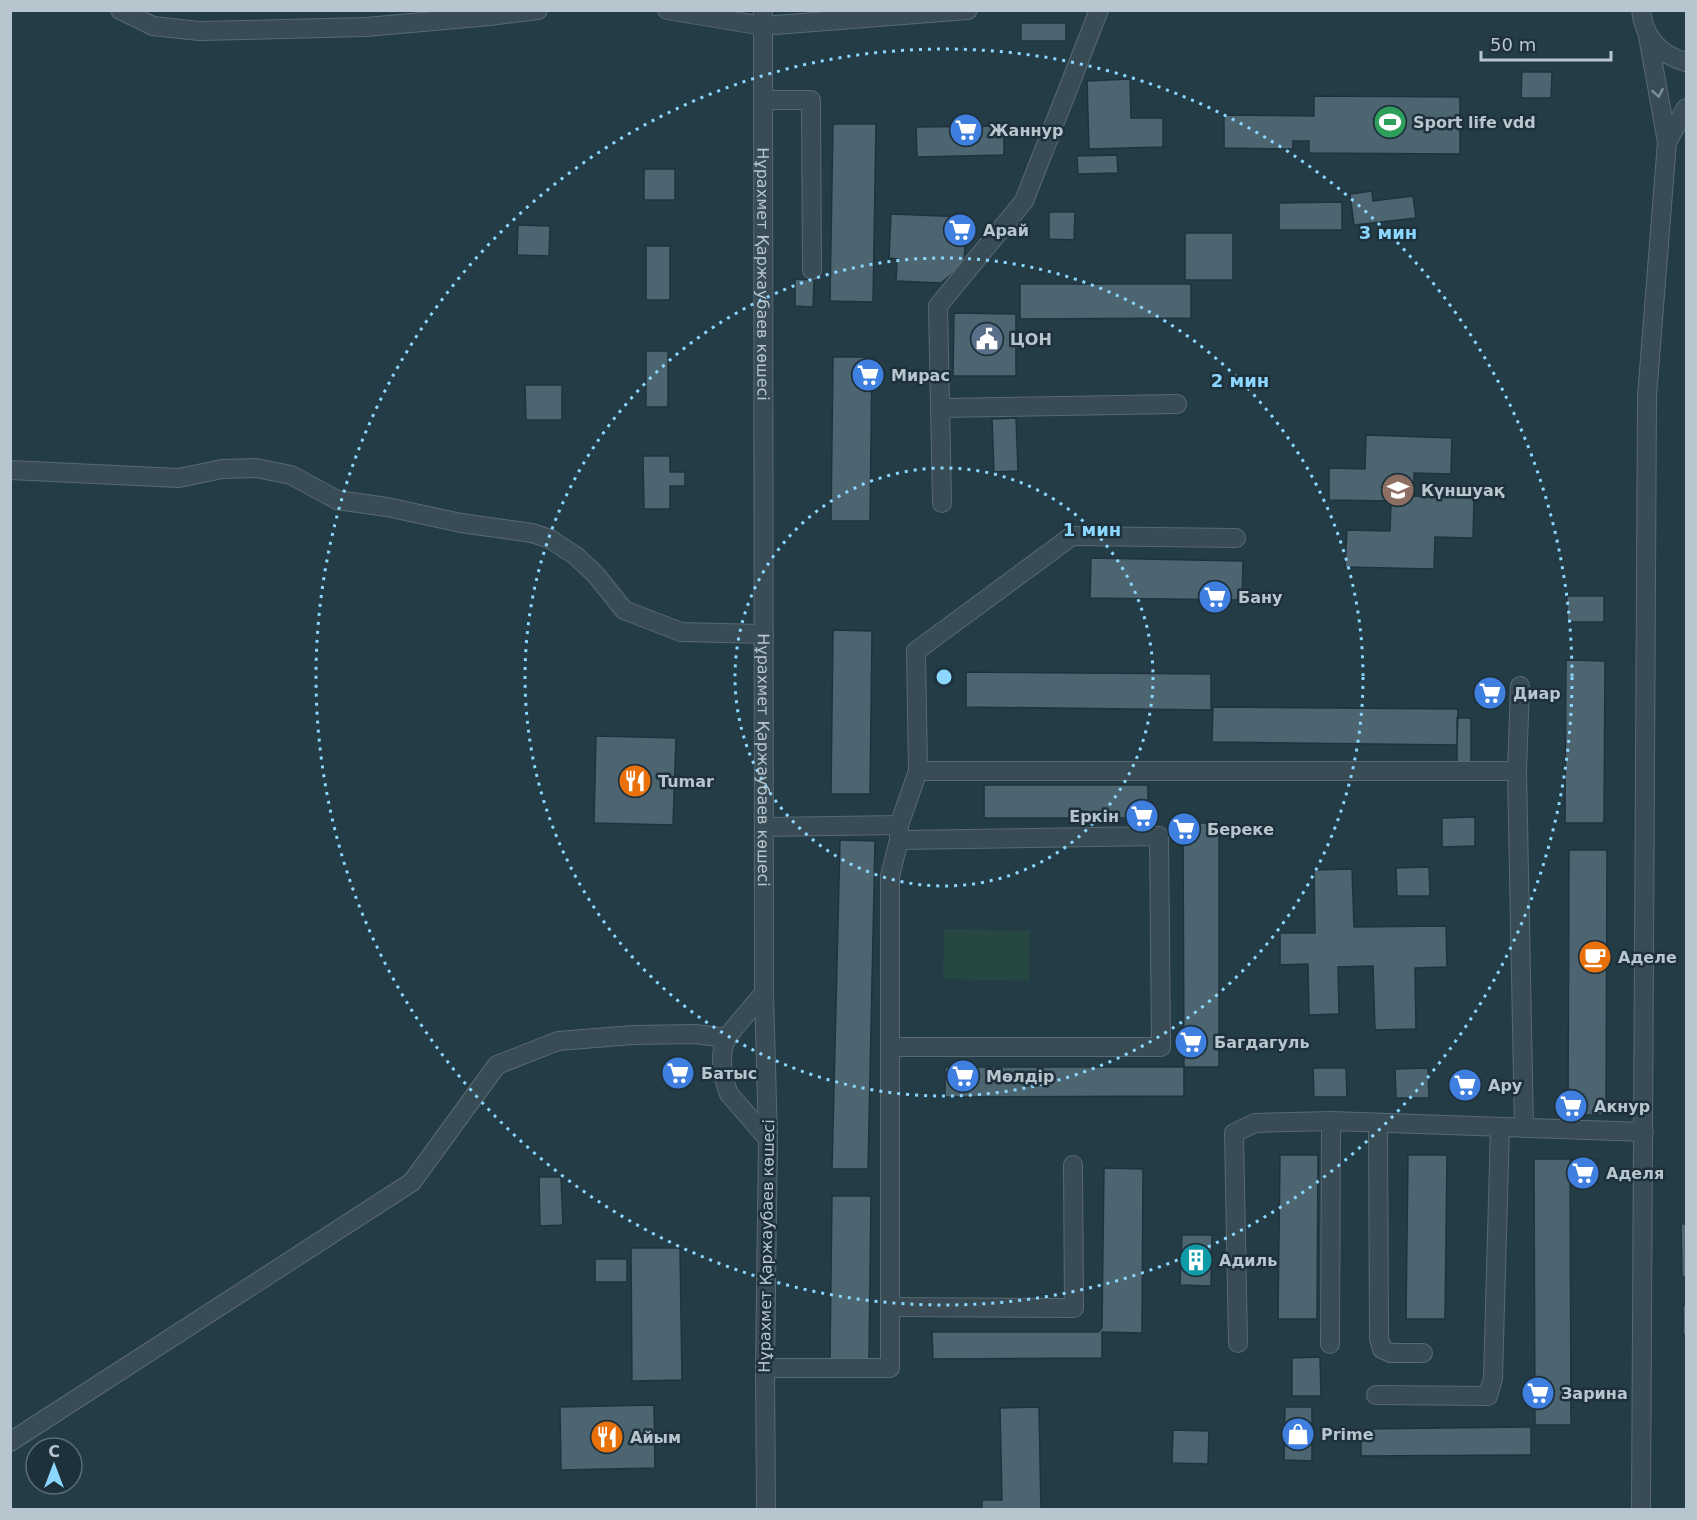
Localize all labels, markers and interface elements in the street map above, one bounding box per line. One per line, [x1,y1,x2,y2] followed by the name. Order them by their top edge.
[1481,24,1612,62] scale bar
[1490,34,1536,55] text: 50 m
[1652,89,1664,98] one-way arrow
[1372,104,1408,140] sports icon: Sport life vdd
[948,112,984,148] supermarket icon: Жаннур
[1413,113,1536,132] place label: Sport life vdd
[989,121,1063,140] place label: Жаннур
[753,147,772,401] street label: Нұрахмет Қаржаубаев көшесі
[942,212,978,248] supermarket icon: Арай
[983,221,1029,240] place label: Арай
[1359,222,1417,243] text: 3 мин
[969,321,1005,357] public building icon: ЦОН
[1010,330,1052,349] place label: ЦОН
[850,357,886,393] supermarket icon: Мирас
[891,366,950,385] place label: Мирас
[1211,370,1269,391] text: 2 мин
[1380,472,1416,508] school or university icon: Күншуақ
[1421,481,1505,500] place label: Күншуақ
[1063,519,1121,540] text: 1 мин
[1197,579,1233,615] supermarket icon: Бану
[1238,588,1283,607] place label: Бану
[754,633,773,887] street label: Нұрахмет Қаржаубаев көшесі
[934,667,954,687] centre of rings
[1472,675,1508,711] supermarket icon: Диар
[1513,684,1561,703] place label: Диар
[617,763,653,799] restaurant icon: Tumar
[658,772,714,791] place label: Tumar
[1124,798,1160,834] supermarket icon: Еркін
[1069,807,1119,826] place label: Еркін
[1166,811,1202,847] supermarket icon: Береке
[1207,820,1274,839] place label: Береке
[1577,939,1613,975] cafe icon: Аделе
[1618,948,1677,967] place label: Аделе
[1173,1024,1209,1060] supermarket icon: Багдагуль
[1214,1033,1310,1052] place label: Багдагуль
[660,1055,696,1091] supermarket icon: Батыс
[945,1058,981,1094] supermarket icon: Мөлдір
[701,1064,757,1083] place label: Батыс
[986,1067,1055,1086] place label: Мөлдір
[1447,1067,1483,1103] supermarket icon: Ару
[1488,1076,1523,1095] place label: Ару
[1553,1088,1589,1124] supermarket icon: Акнур
[1594,1097,1650,1116] place label: Акнур
[755,1119,778,1373] street label: Нұрахмет Қаржаубаев көшесі
[1565,1155,1601,1191] supermarket icon: Аделя
[1606,1164,1664,1183] place label: Аделя
[1178,1242,1214,1278] building icon: Адиль
[1219,1251,1277,1270] place label: Адиль
[1520,1375,1556,1411] supermarket icon: Зарина
[1561,1384,1628,1403] place label: Зарина
[1280,1416,1316,1452] shop icon: Prime
[589,1419,625,1455] restaurant icon: Айым
[1321,1425,1374,1444] place label: Prime
[630,1428,681,1447] place label: Айым
[24,1436,84,1496] north arrow
[48,1442,60,1461] text: С

